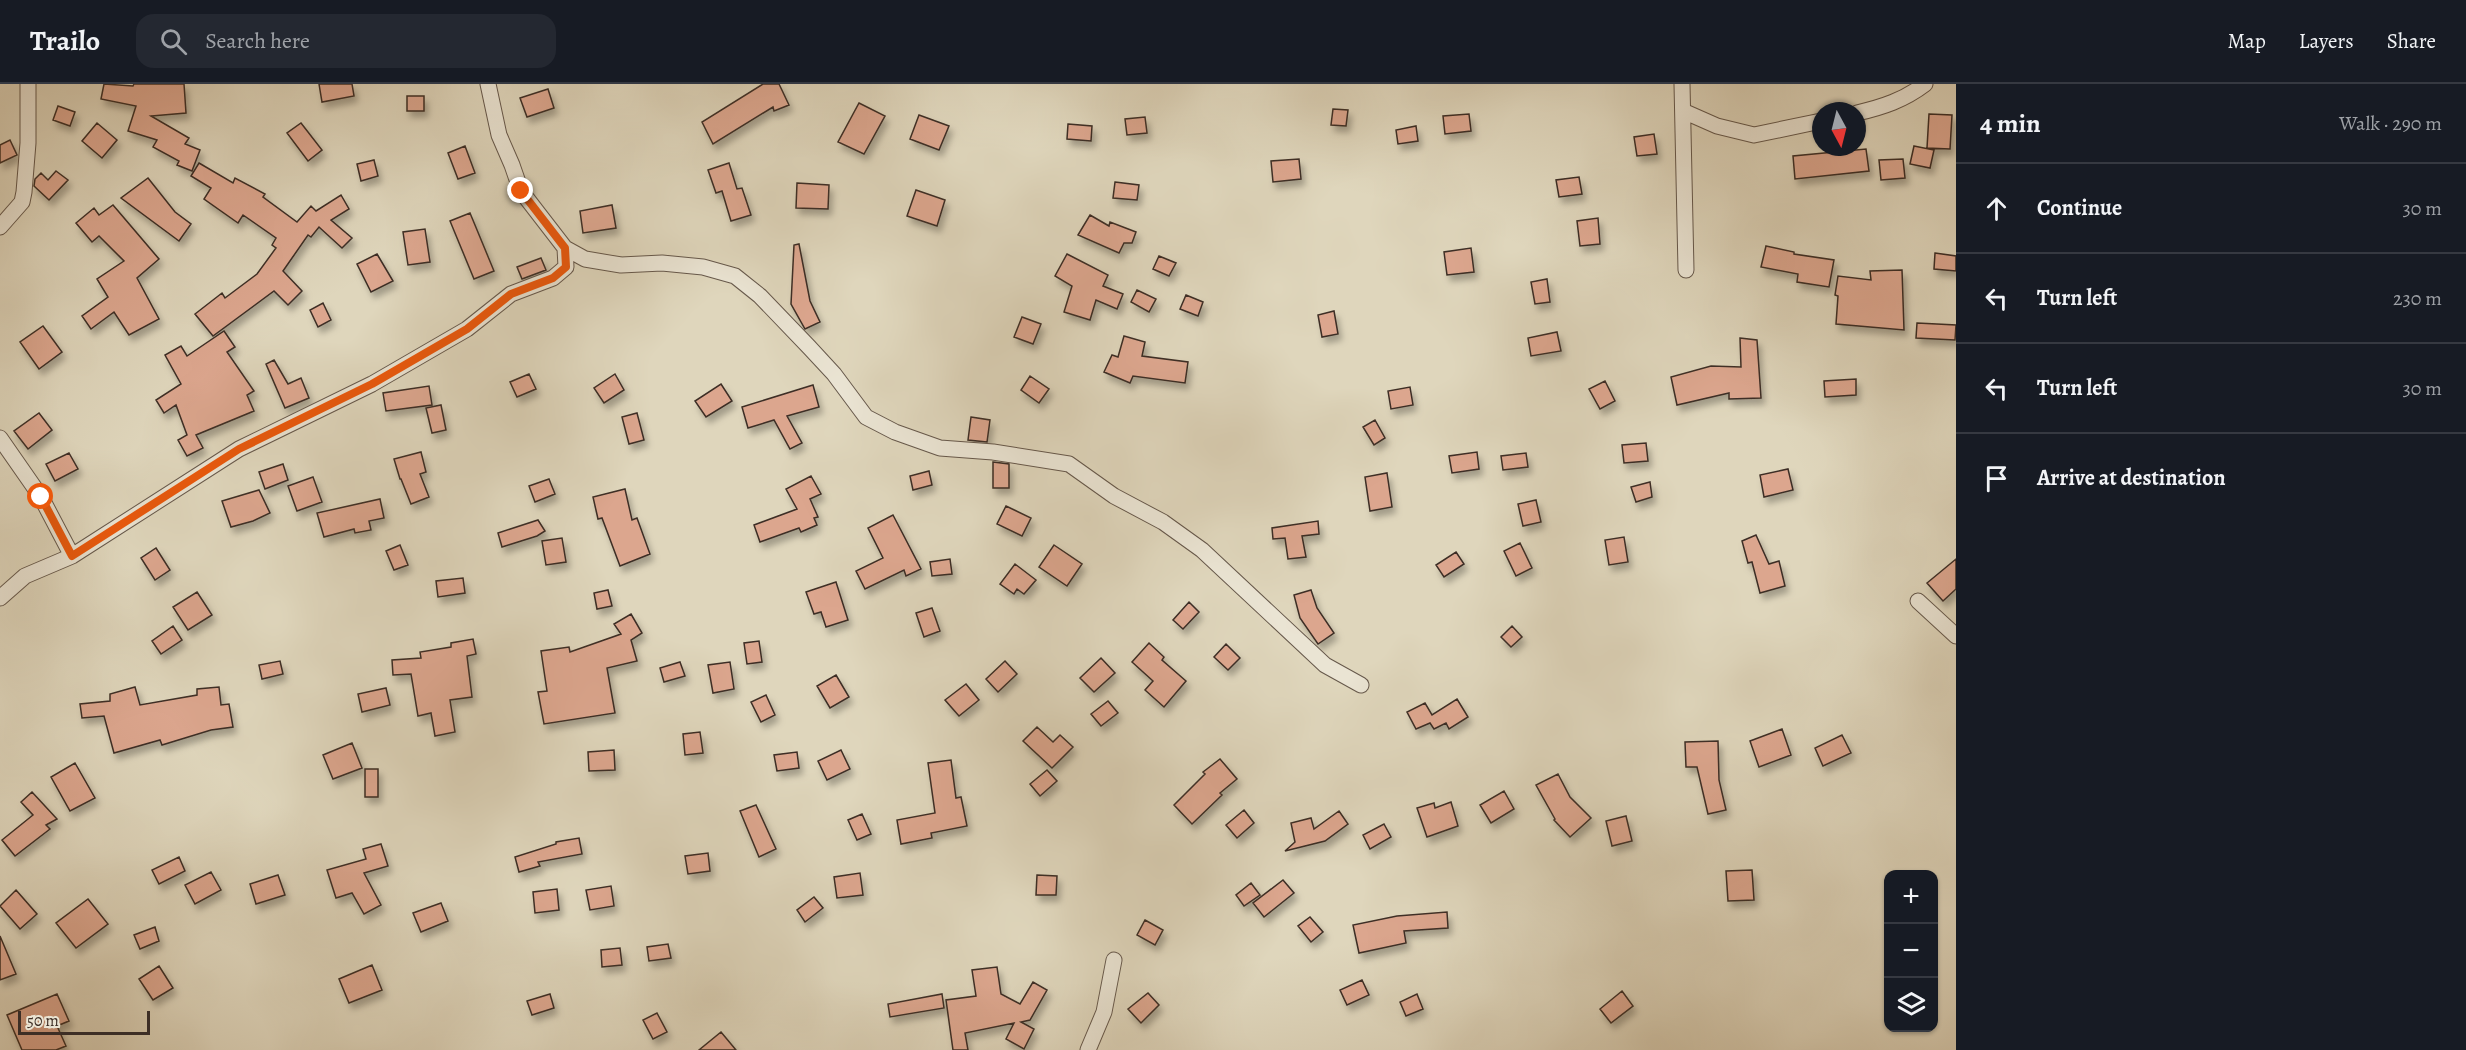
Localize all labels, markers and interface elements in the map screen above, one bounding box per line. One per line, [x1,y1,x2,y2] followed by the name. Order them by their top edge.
[136,14,556,68] search box
[30,22,100,60] text: Trailo
[157,25,190,58] icon: search
[205,26,310,56] text: Search here
[2227,27,2266,55] text: Map
[2299,27,2354,55] text: Layers
[2387,27,2436,55] text: Share
[1812,102,1866,156] north arrow
[1980,106,2041,141] text: 4 min
[2339,110,2442,137] text: Walk · 290 m
[507,177,533,203] route end
[1980,192,2013,225] icon: ahead
[2037,193,2122,223] text: Continue
[2402,195,2442,222] text: 30 m
[1980,282,2013,315] icon: left
[2037,283,2117,313] text: Turn left
[2393,285,2442,312] text: 230 m
[1980,372,2013,405] icon: left
[2037,373,2117,403] text: Turn left
[2402,375,2442,402] text: 30 m
[1980,462,2013,495] icon: arrive
[2037,463,2226,493] text: Arrive at destination
[27,483,53,509] route start
[1884,870,1938,1032] map controls
[1884,870,1938,924] button: +
[1884,924,1938,978] button: −
[1884,978,1938,1032] button: layers
[18,1008,150,1036] scale bar
[27,1010,59,1032] text: 50 m

